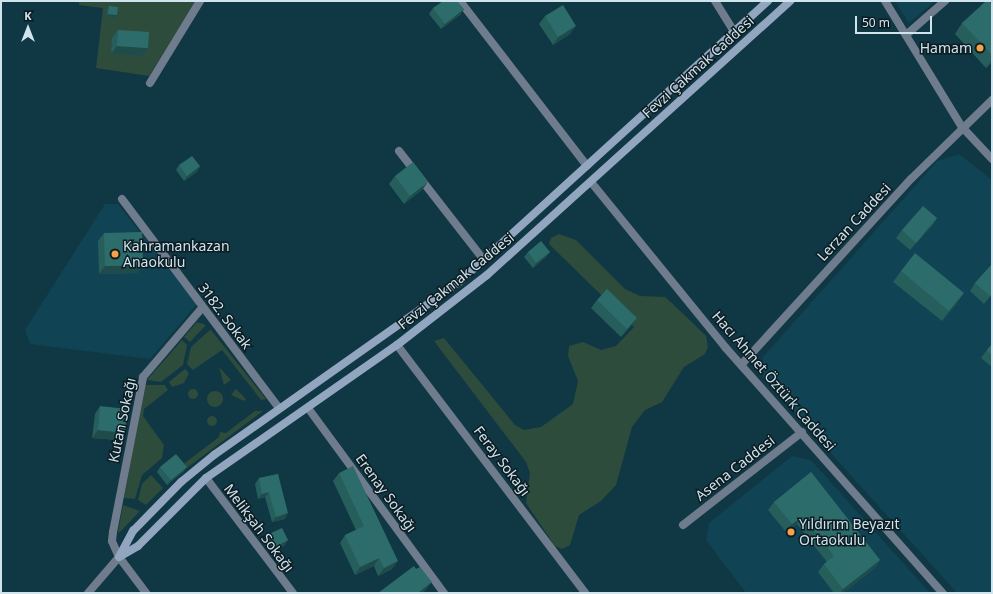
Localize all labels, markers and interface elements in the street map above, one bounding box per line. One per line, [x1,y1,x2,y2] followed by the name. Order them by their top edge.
[8,8,48,48] north arrow
[24,8,32,23] text: K
[857,8,934,34] scale bar
[639,13,757,121] street label: Fevzi Çakmak Caddesi
[862,14,890,31] text: 50 m
[920,40,972,56] place label: Hamam
[975,43,985,53] marker: Hamam
[814,180,894,264] street label: Lerzan Caddesi
[395,229,517,333] street label: Fevzi Çakmak Caddesi
[123,238,230,270] place label: Kahramankazan Anaokulu
[110,249,120,259] marker: Kahramankazan Anaokulu
[195,280,255,352] street label: 3182. Sokak
[709,308,839,454] street label: Hacı Ahmet Öztürk Caddesi
[105,376,139,464] street label: Kutan Sokağı
[470,423,534,499] street label: Feray Sokağı
[692,432,778,504] street label: Asena Caddesi
[352,451,420,535] street label: Erenay Sokağı
[220,481,298,575] street label: Melikşah Sokağı
[799,516,899,548] place label: Yıldırım Beyazıt Ortaokulu
[786,527,796,537] marker: Yıldırım Beyazıt Ortaokulu

